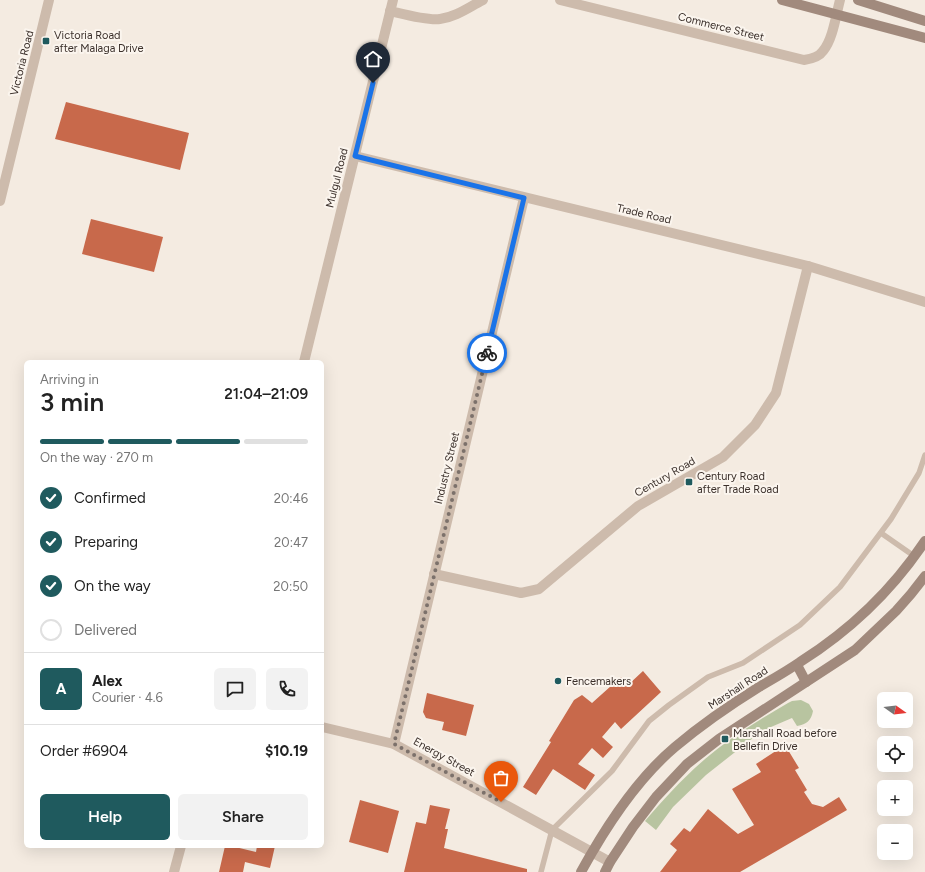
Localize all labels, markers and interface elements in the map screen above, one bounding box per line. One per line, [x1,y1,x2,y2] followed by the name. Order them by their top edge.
[677,10,765,44] street label: Commerce Street
[8,29,36,97] street label: Victoria Road
[54,29,143,55] place label: Victoria Road after Malaga Drive
[41,36,51,46] marker: Victoria Road after Malaga Drive
[356,42,390,83] pin
[362,48,384,70] icon: home
[323,147,351,209] street label: Mulgul Road
[616,201,672,227] street label: Trade Road
[467,333,507,373] courier
[476,342,498,364] icon: bike
[40,372,99,387] text: Arriving in
[224,385,308,403] text: 21:04–21:09
[40,386,104,418] text: 3 min
[432,431,462,505] street label: Industry Street
[40,450,153,465] text: On the way · 270 m
[632,454,698,500] street label: Century Road
[697,470,779,496] place label: Century Road after Trade Road
[684,477,694,487] marker: Century Road after Trade Road
[40,487,62,509] icon: check
[74,489,146,507] text: Confirmed
[274,491,308,506] text: 20:46
[40,531,62,553] icon: check
[74,533,138,551] text: Preparing
[274,535,308,550] text: 20:47
[40,575,62,597] icon: check
[74,577,151,595] text: On the way
[273,579,308,594] text: 20:50
[74,621,137,639] text: Delivered
[706,664,770,712] street label: Marshall Road
[214,668,256,710] button: chat
[266,668,308,710] button: phone
[92,672,122,690] text: Alex
[566,675,631,688] place label: Fencemakers
[553,676,563,686] marker: Fencemakers
[56,680,66,698] text: A
[92,690,163,705] text: Courier · 4.6
[877,692,913,728] north arrow
[877,692,913,860] map controls
[733,727,837,753] place label: Marshall Road before Bellefin Drive
[720,734,730,744] marker: Marshall Road before Bellefin Drive
[411,735,477,779] street label: Energy Street
[877,736,913,772] button: locate
[40,742,128,760] text: Order #6904
[265,742,308,760] text: $10.19
[484,761,518,802] pin
[490,767,512,789] icon: bag
[877,780,913,816] button: +
[40,794,170,840] button: Help
[178,794,308,840] button: Share
[877,824,913,860] button: −

